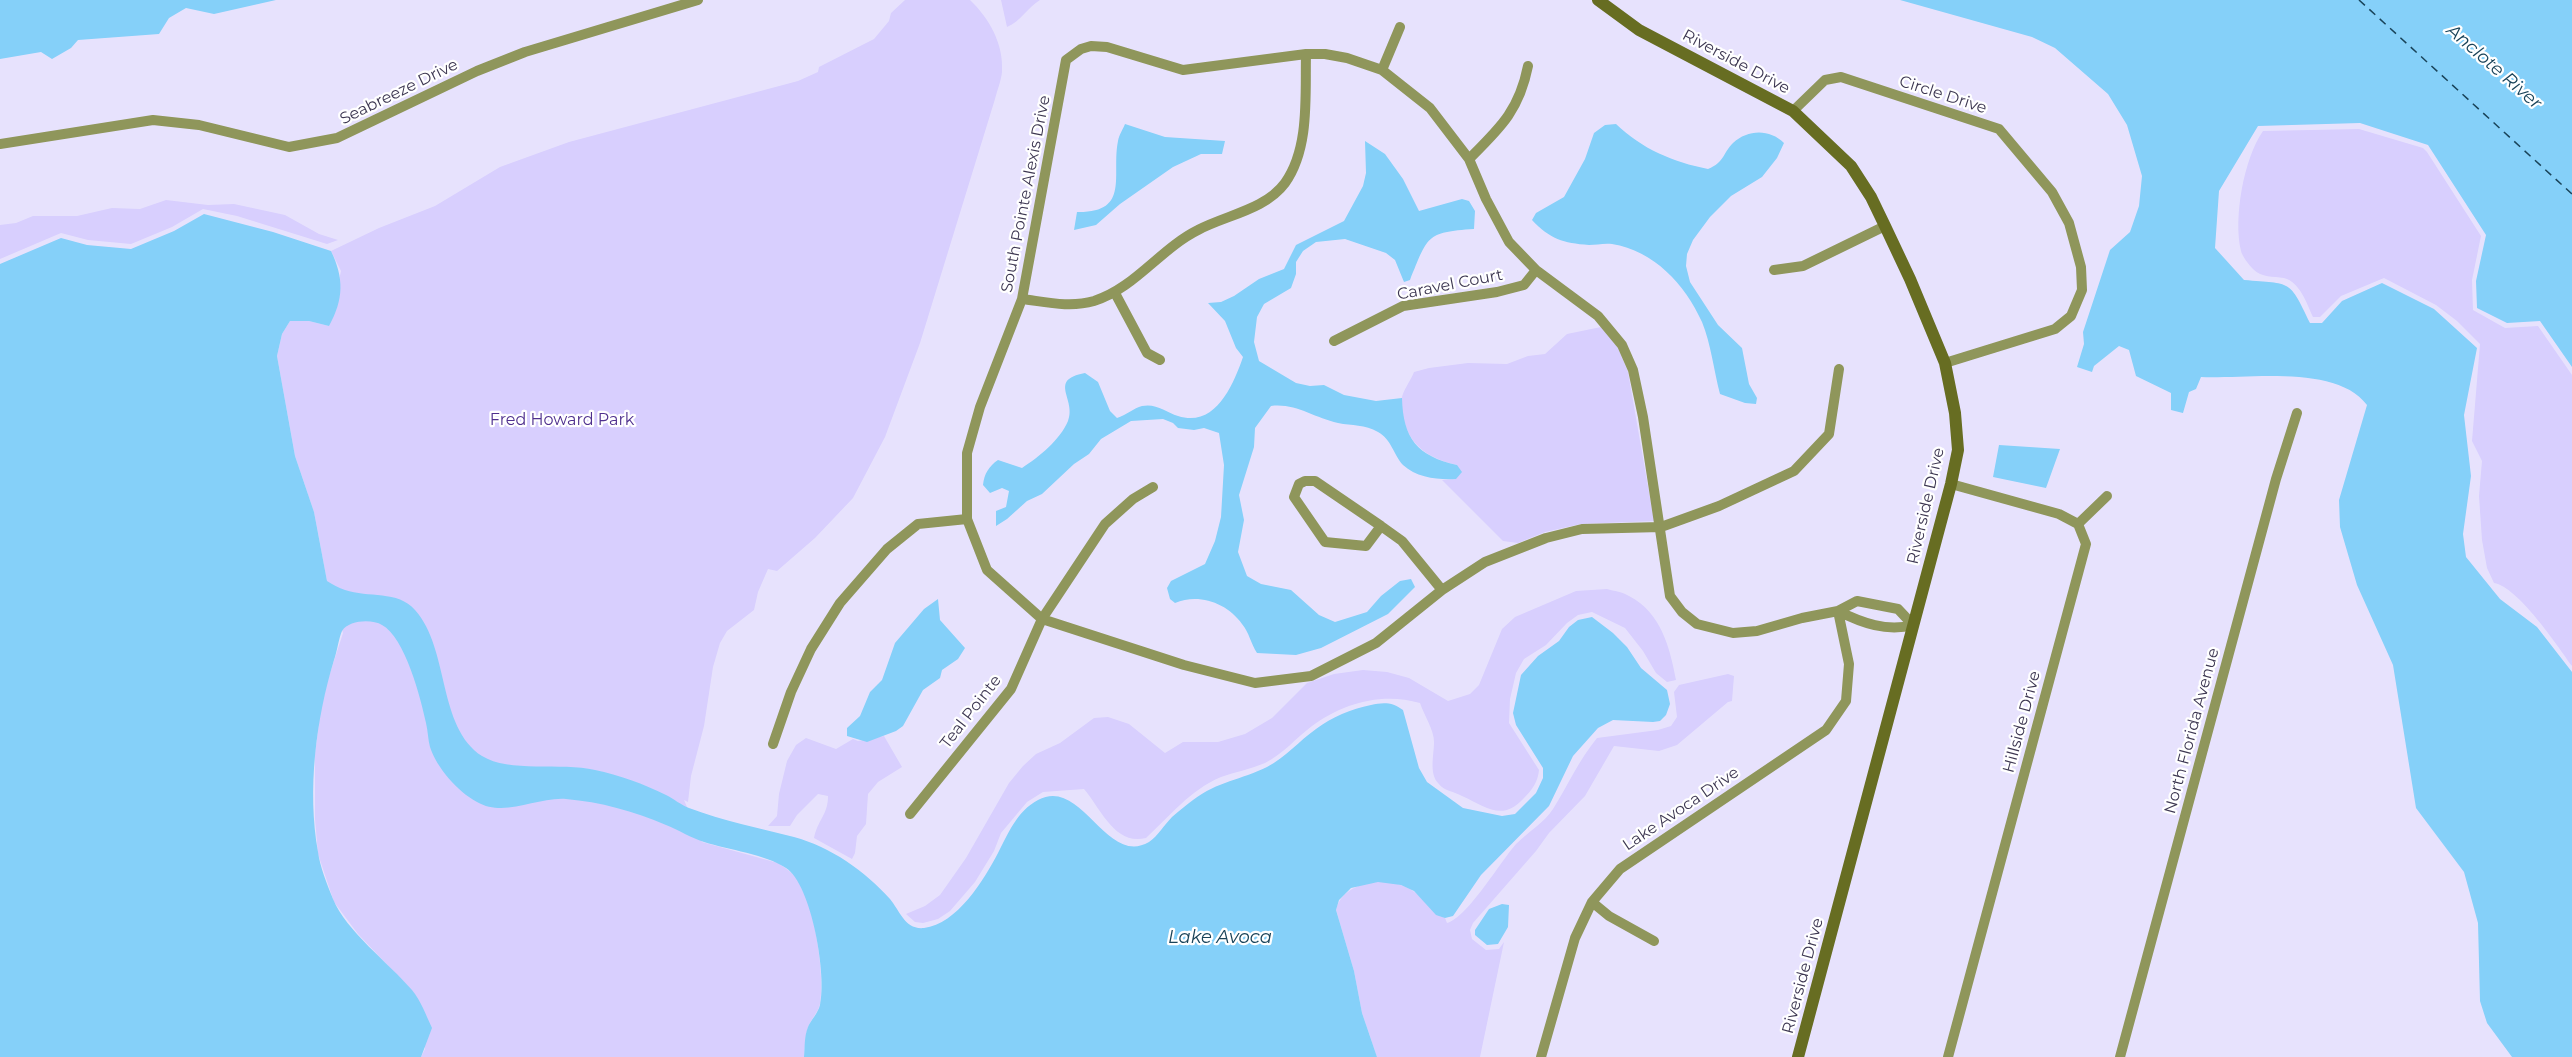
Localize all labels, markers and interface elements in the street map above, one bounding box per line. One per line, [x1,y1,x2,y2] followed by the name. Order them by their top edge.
[2442,20,2546,114] water label: Anclote River
[1679,26,1793,98] street label: Riverside Drive
[337,55,461,129] street label: Seabreeze Drive
[1897,72,1989,118] street label: Circle Drive
[997,94,1055,294] street label: South Pointe Alexis Drive
[1396,265,1504,305] street label: Caravel Court
[490,410,634,430] park label: Fred Howard Park
[1903,446,1949,566] street label: Riverside Drive
[2161,646,2223,816] street label: North Florida Avenue
[1999,669,2045,775] street label: Hillside Drive
[936,671,1006,753] street label: Teal Pointe
[1619,763,1743,855] street label: Lake Avoca Drive
[1778,916,1828,1036] street label: Riverside Drive
[1168,927,1272,949] water label: Lake Avoca

